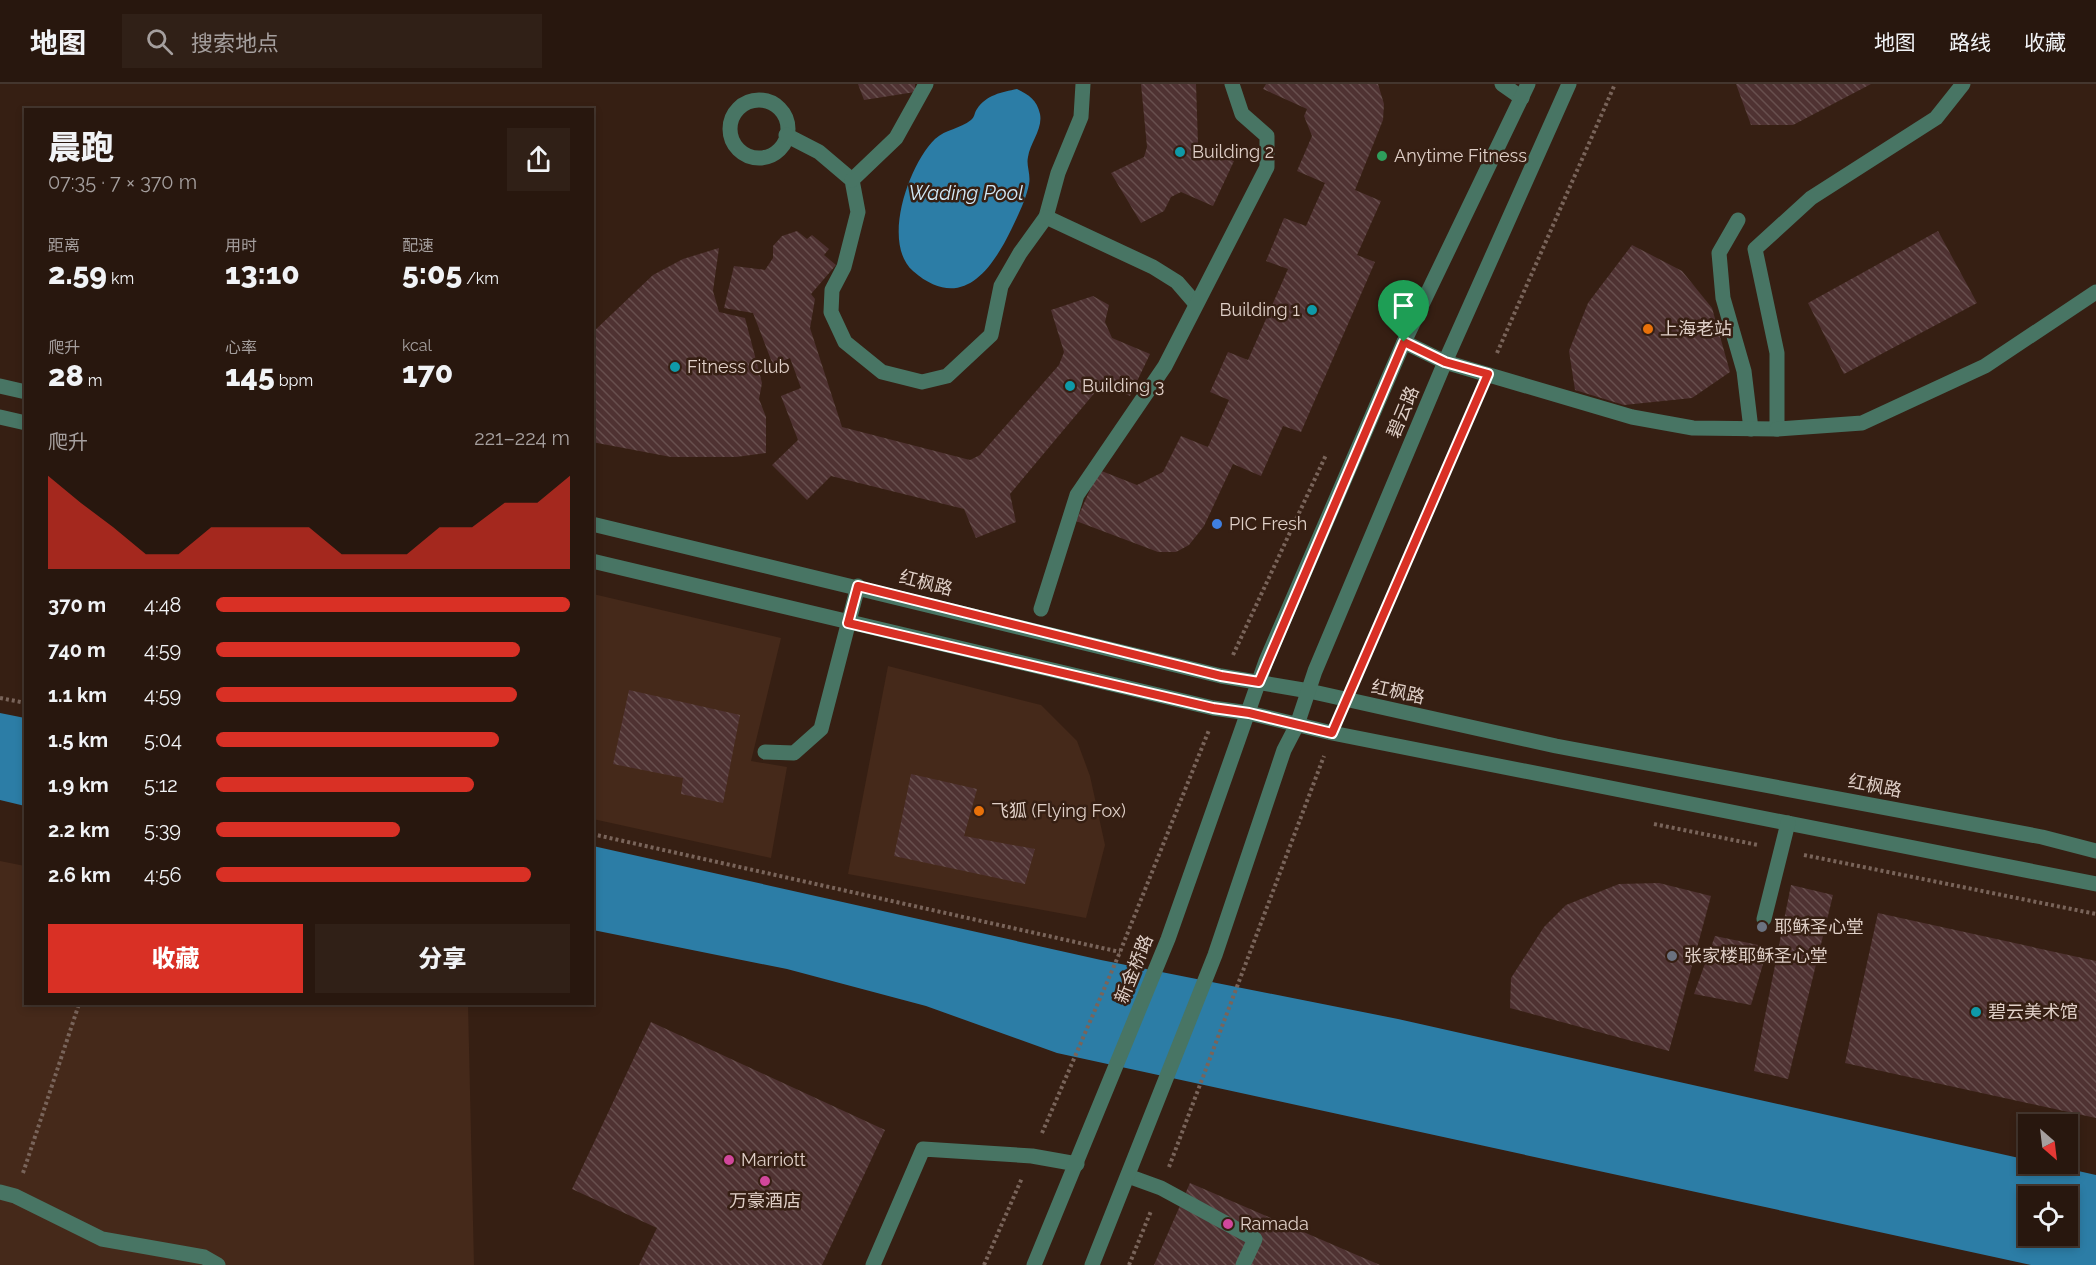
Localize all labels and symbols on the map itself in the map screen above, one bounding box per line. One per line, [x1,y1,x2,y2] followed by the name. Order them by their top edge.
[1192,141,1274,162] place label: Building 2
[1173,145,1187,159] marker: Building 2
[1394,145,1527,166] place label: Anytime Fitness
[1375,149,1389,163] marker: Anytime Fitness
[908,181,1024,205] water label: Wading Pool
[1378,280,1429,342] pin
[1219,299,1300,320] place label: Building 1
[1305,303,1319,317] marker: Building 1
[1660,318,1732,339] place label: 上海老站
[1641,322,1655,336] marker: 上海老站
[687,356,790,377] place label: Fitness Club
[668,360,682,374] marker: Fitness Club
[1082,375,1164,396] place label: Building 3
[1063,379,1077,393] marker: Building 3
[1382,383,1423,441] street label: 碧云路
[1229,513,1307,534] place label: PIC Fresh
[1210,517,1224,531] marker: PIC Fresh
[897,566,955,599] street label: 红枫路
[1370,676,1427,707] street label: 红枫路
[1847,770,1904,801] street label: 红枫路
[991,800,1126,821] place label: 飞狐 (Flying Fox)
[972,804,986,818] marker: 飞狐 (Flying Fox)
[1774,916,1864,937] place label: 耶稣圣心堂
[1755,920,1769,934] marker: 耶稣圣心堂
[1110,932,1157,1006] street label: 新金桥路
[1684,945,1828,966] place label: 张家楼耶稣圣心堂
[1665,949,1679,963] marker: 张家楼耶稣圣心堂
[1988,1001,2078,1022] place label: 碧云美术馆
[1969,1005,1983,1019] marker: 碧云美术馆
[2018,1114,2078,1174] north arrow
[741,1149,806,1170] place label: Marriott
[722,1153,736,1167] marker: Marriott
[758,1174,772,1188] marker: 万豪酒店
[729,1190,801,1211] place label: 万豪酒店
[1240,1213,1309,1234] place label: Ramada
[1221,1217,1235,1231] marker: Ramada

